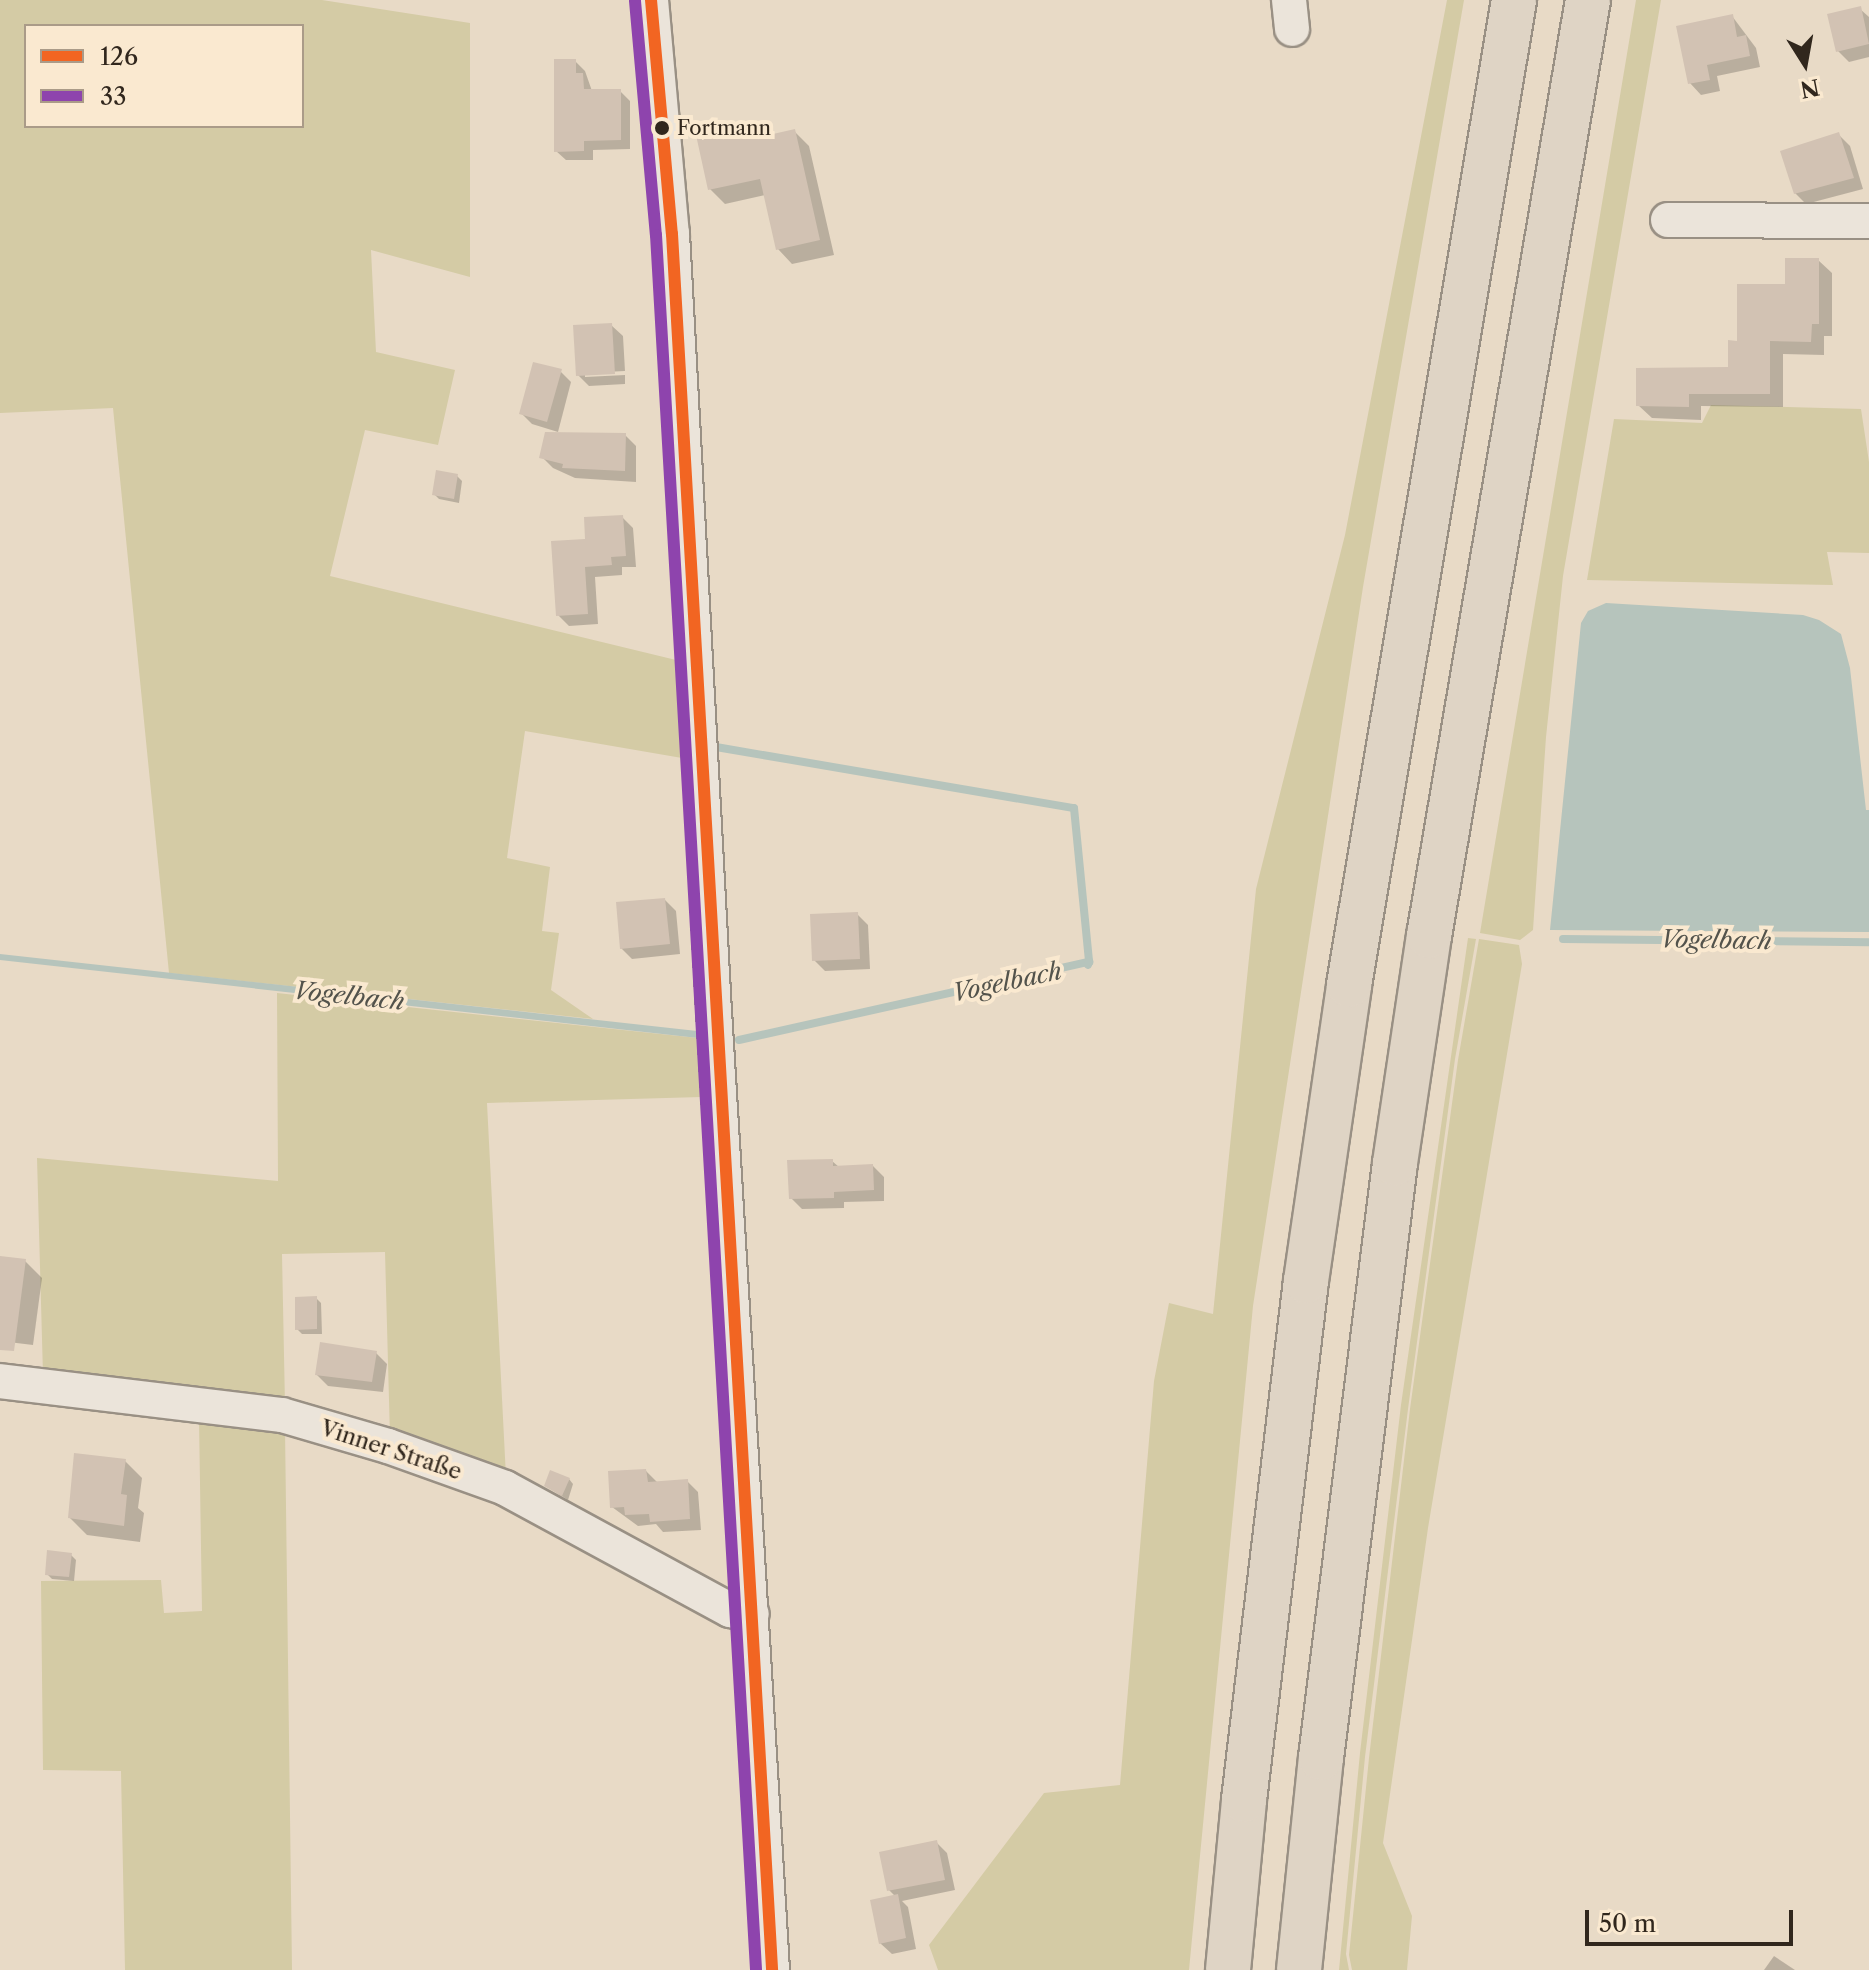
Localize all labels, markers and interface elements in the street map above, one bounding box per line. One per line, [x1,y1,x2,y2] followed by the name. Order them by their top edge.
[24,24,304,128] legend
[1765,24,1845,104] north arrow
[100,42,138,71] text: 126
[1798,73,1822,103] text: N
[100,82,126,111] text: 33
[677,116,771,140] place label: Fortmann
[654,120,670,136] marker: Fortmann
[1660,925,1772,955] water label: Vogelbach
[950,956,1064,1008] water label: Vogelbach
[292,976,406,1016] water label: Vogelbach
[317,1415,465,1485] street label: Vinner Straße
[1589,1894,1797,1944] scale bar
[1599,1909,1656,1938] text: 50 m

